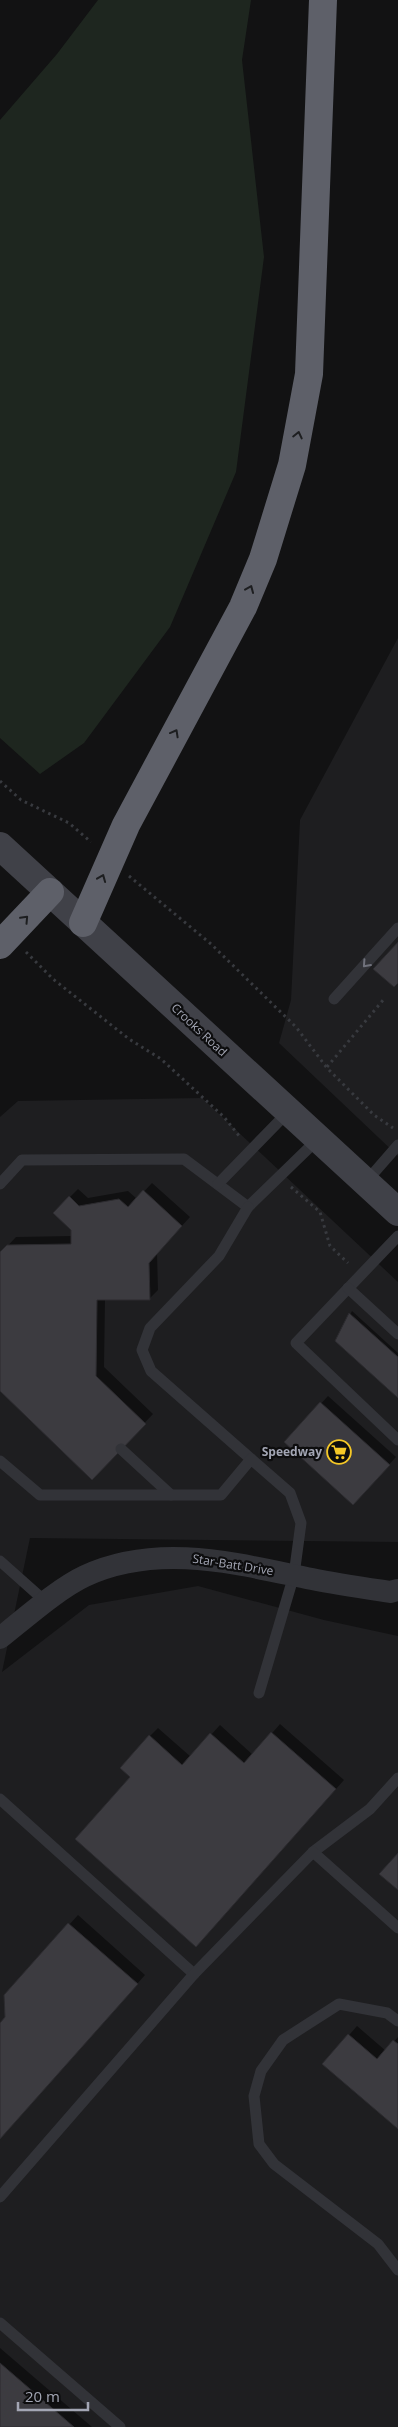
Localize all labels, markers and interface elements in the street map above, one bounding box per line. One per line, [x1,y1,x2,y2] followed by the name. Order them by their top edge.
[293,430,303,439] one-way arrow
[245,586,255,594] one-way arrow
[168,730,178,739] one-way arrow
[96,874,106,883] one-way arrow
[19,915,28,924] one-way arrow
[363,958,372,967] one-way arrow
[168,999,231,1060] street label: Crooks Road
[326,1439,352,1465] supermarket icon: Speedway
[262,1443,322,1460] place label: Speedway
[191,1550,275,1579] street label: Star-Batt Drive
[18,2380,88,2412] scale bar
[25,2386,60,2406] text: 20 m

